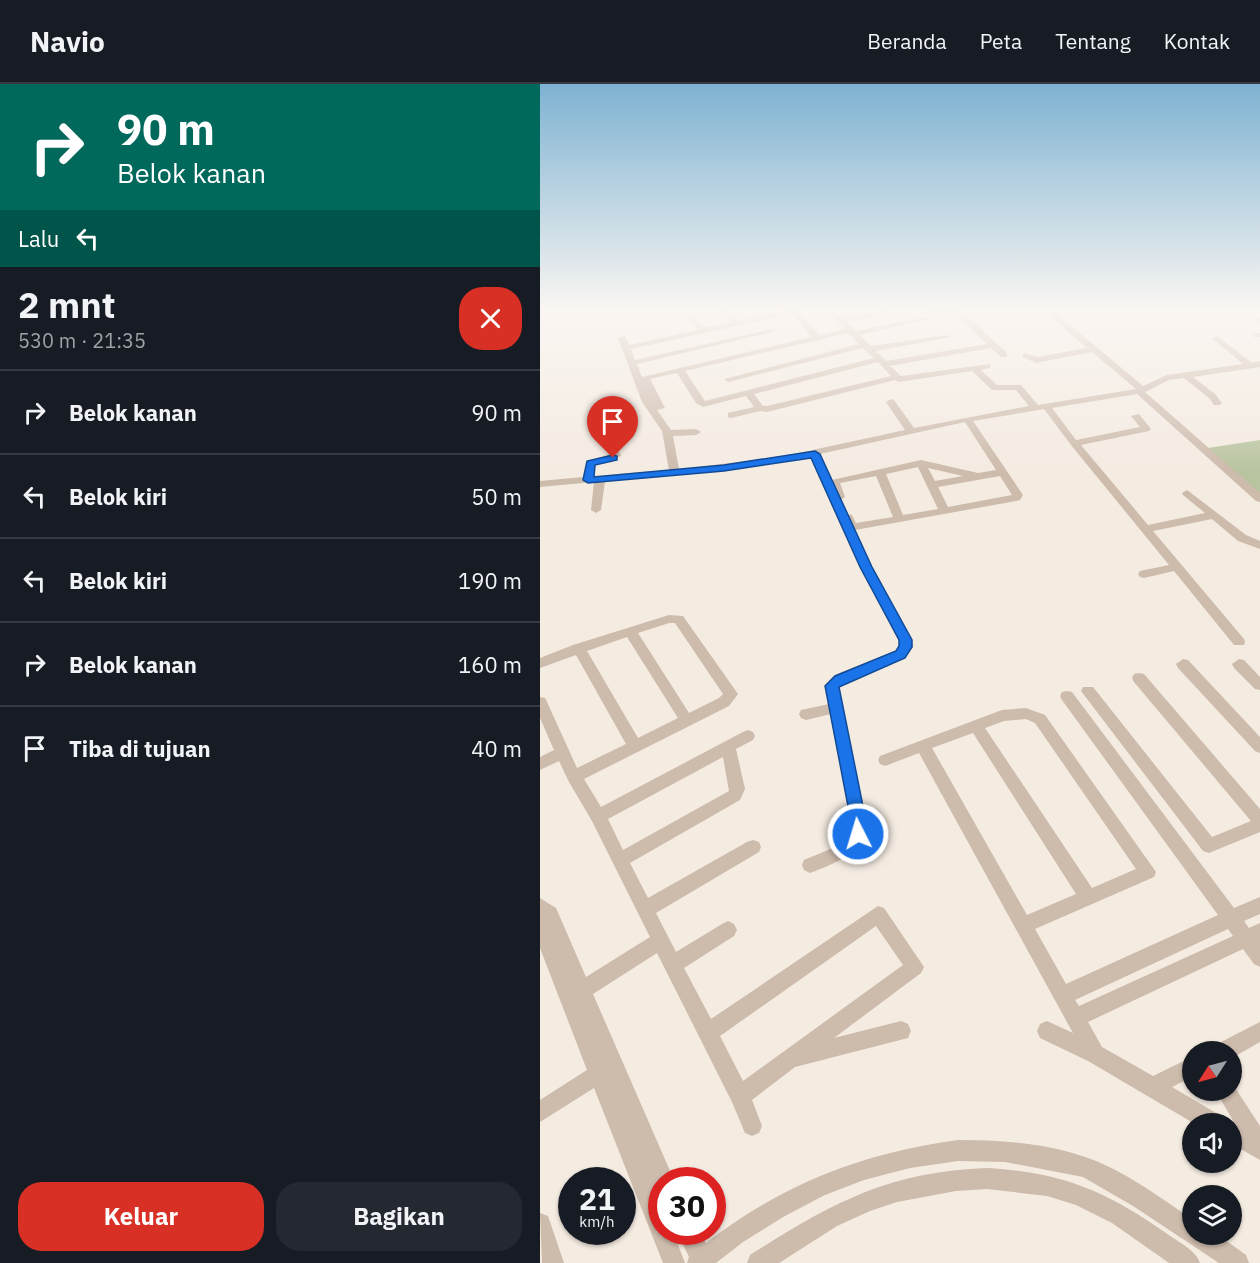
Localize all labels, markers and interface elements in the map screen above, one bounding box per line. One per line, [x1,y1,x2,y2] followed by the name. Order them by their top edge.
[30,23,105,60] text: Navio
[867,27,947,55] text: Beranda
[980,27,1022,55] text: Peta
[1055,27,1131,55] text: Tentang
[1164,27,1230,55] text: Kontak
[117,102,215,157] text: 90 m
[18,108,96,186] icon: right
[117,155,266,190] text: Belok kanan
[71,222,104,255] icon: left
[18,224,59,253] text: Lalu
[18,281,116,328] text: 2 mnt
[459,287,522,350] button: close
[18,327,146,354] text: 530 m · 21:35
[18,396,51,429] icon: right
[587,396,638,458] pin
[69,398,197,427] text: Belok kanan
[471,398,522,427] text: 90 m
[596,405,629,438] icon: arrive
[18,480,51,513] icon: left
[69,482,167,511] text: Belok kiri
[471,482,522,511] text: 50 m
[18,564,51,597] icon: left
[69,566,167,595] text: Belok kiri
[458,566,522,595] text: 190 m
[18,648,51,681] icon: right
[69,650,197,679] text: Belok kanan
[458,650,522,679] text: 160 m
[18,732,51,765] icon: arrive
[69,734,211,763] text: Tiba di tujuan
[471,734,522,763] text: 40 m
[826,802,890,866] position arrow
[1182,1041,1242,1101] north arrow
[1182,1041,1242,1245] map controls
[1182,1113,1242,1173] button: sound
[648,1167,726,1245] speed limit sign: 30
[579,1179,615,1218] text: 21
[18,1182,264,1251] button: Keluar
[276,1182,522,1251] button: Bagikan
[1182,1185,1242,1245] button: layers
[579,1212,615,1231] text: km/h

